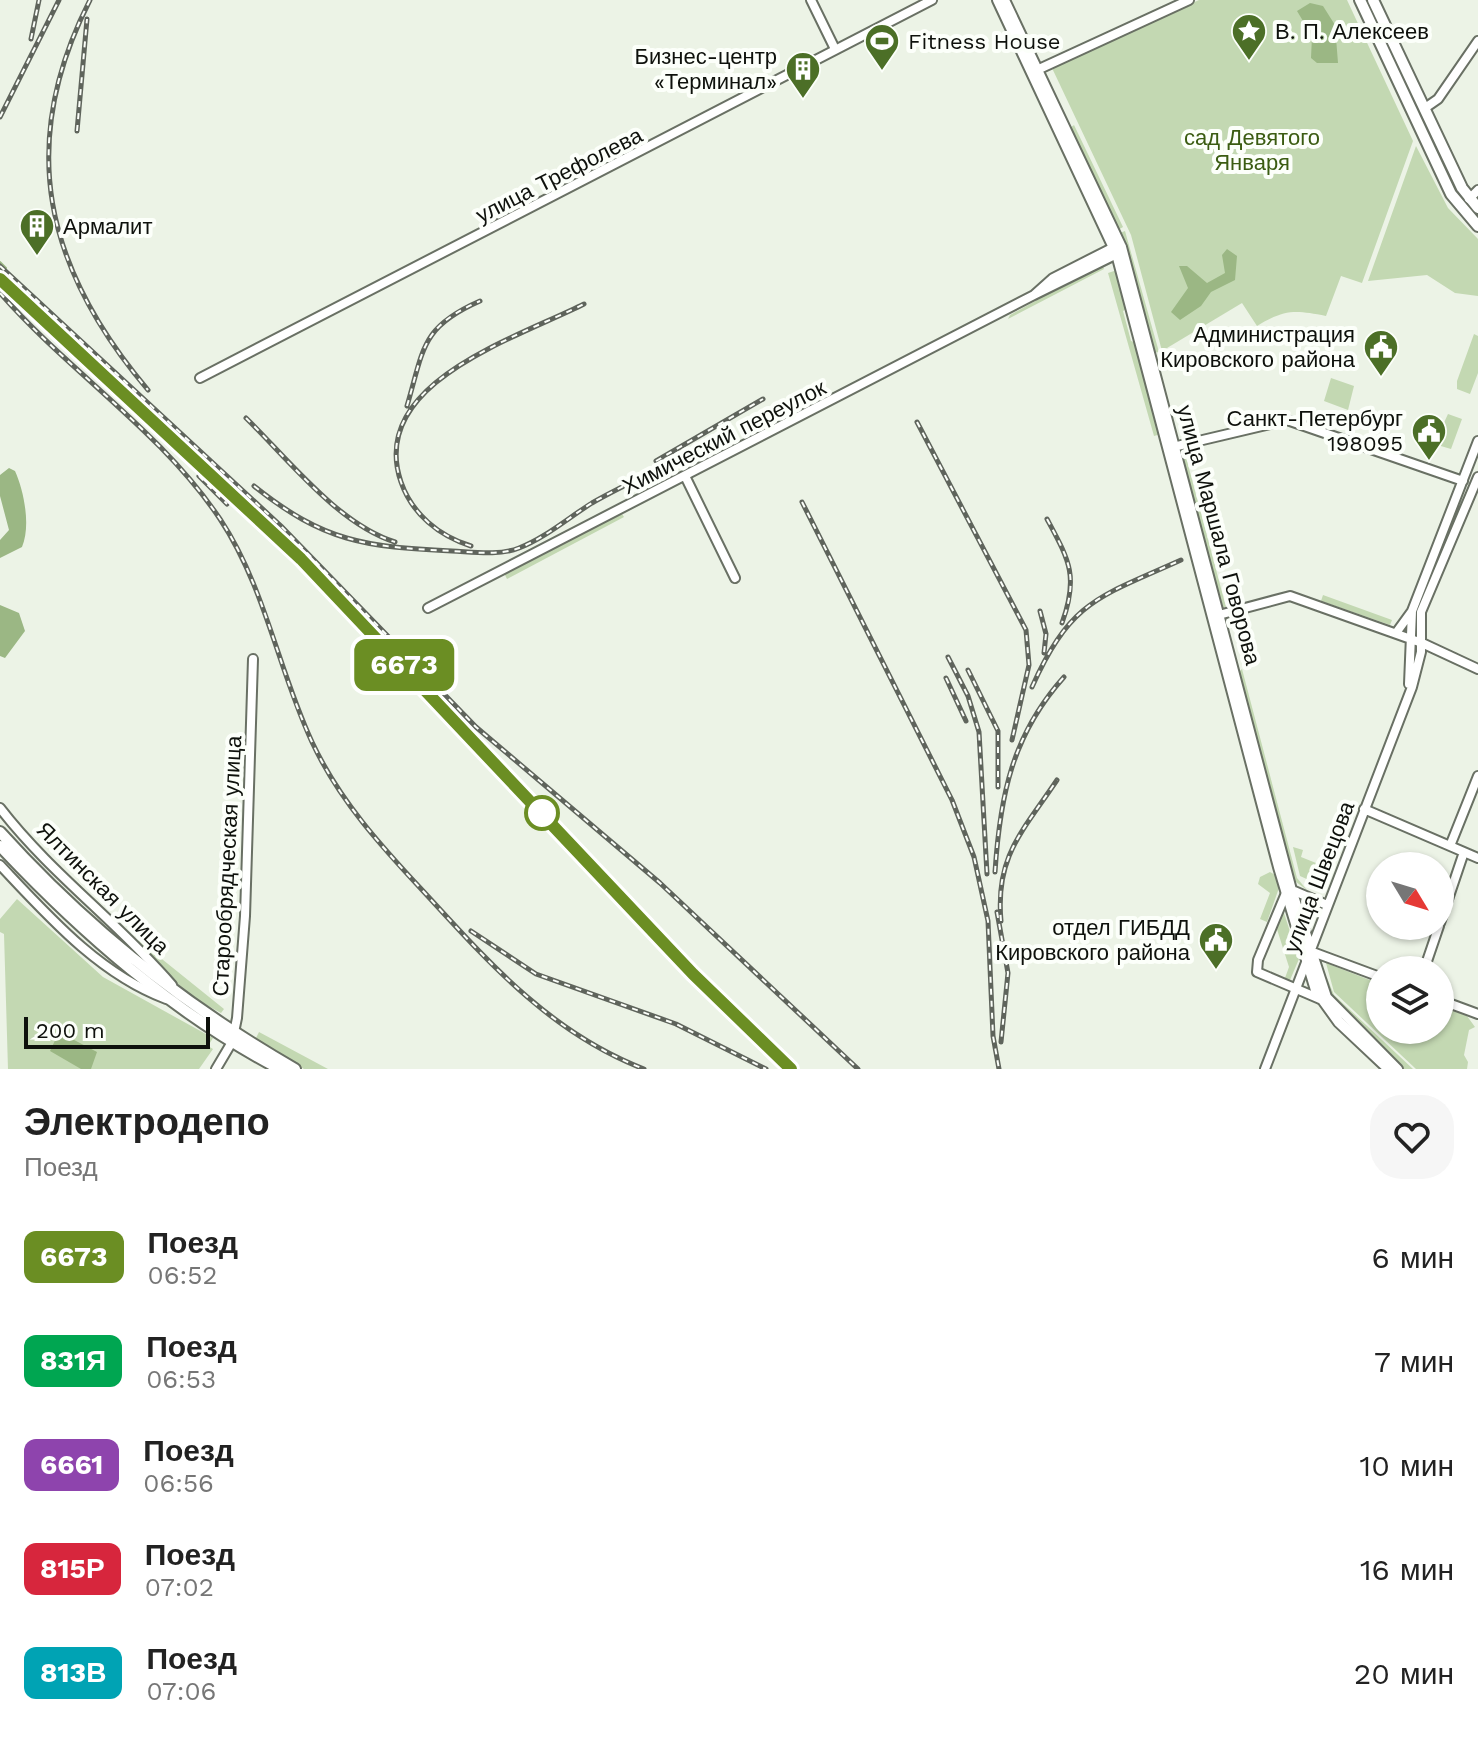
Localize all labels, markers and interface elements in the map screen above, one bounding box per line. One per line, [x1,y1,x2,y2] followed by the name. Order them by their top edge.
[1230,12,1268,62] place icon: В. П. Алексеев
[1275,19,1429,44] place label: В. П. Алексеев
[863,22,901,72] sports icon: Fitness House
[908,29,1061,54] place label: Fitness House
[635,44,777,94] place label: Бизнес-центр «Терминал»
[784,50,822,100] building icon: Бизнес-центр «Терминал»
[472,122,647,228] street label: улица Трефолева
[1184,125,1320,175] park label: сад Девятого Января
[18,207,56,257] building icon: Армалит
[63,214,152,239] place label: Армалит
[1160,322,1356,372] place label: Администрация Кировского района
[1362,328,1400,378] public building icon: Администрация Кировского района
[618,375,830,499] street label: Химический переулок
[1172,402,1266,668] street label: улица Маршала Говорова
[1227,406,1403,456] place label: Санкт-Петербург 198095
[1410,412,1448,462] public building icon: Санкт-Петербург 198095
[348,639,460,691] line badge: 6673
[370,648,438,681] text: 6673
[208,734,246,997] street label: Старообрядческая улица
[525,796,559,830] unlabelled marker
[1279,797,1360,956] street label: улица Швецова
[32,817,175,960] street label: Ялтинская улица
[1366,852,1454,940] north arrow
[1366,852,1454,1044] map controls
[995,915,1191,965] place label: отдел ГИБДД Кировского района
[1197,921,1235,971] public building icon: отдел ГИБДД Кировского района
[1366,956,1454,1044] button: layers
[24,1013,210,1049] scale bar
[36,1018,105,1043] text: 200 m
[1370,1095,1454,1179] button: heart
[24,1100,270,1144] text: Электродепо
[24,1152,98,1182] text: Поезд
[148,1225,238,1260] text: Поезд
[40,1240,108,1273] text: 6673
[1372,1240,1454,1275] text: 6 мин
[148,1260,217,1290] text: 06:52
[146,1329,237,1364] text: Поезд
[40,1344,106,1377] text: 831Я
[1374,1344,1454,1379] text: 7 мин
[146,1364,216,1394] text: 06:53
[143,1433,234,1468] text: Поезд
[40,1448,103,1481] text: 6661
[1359,1448,1454,1483] text: 10 мин
[143,1468,214,1498] text: 06:56
[145,1537,235,1572] text: Поезд
[40,1552,105,1585] text: 815Р
[1360,1552,1454,1587] text: 16 мин
[145,1572,214,1602] text: 07:02
[146,1641,237,1676] text: Поезд
[40,1656,106,1689] text: 813В
[1354,1656,1454,1691] text: 20 мин
[146,1676,216,1706] text: 07:06

